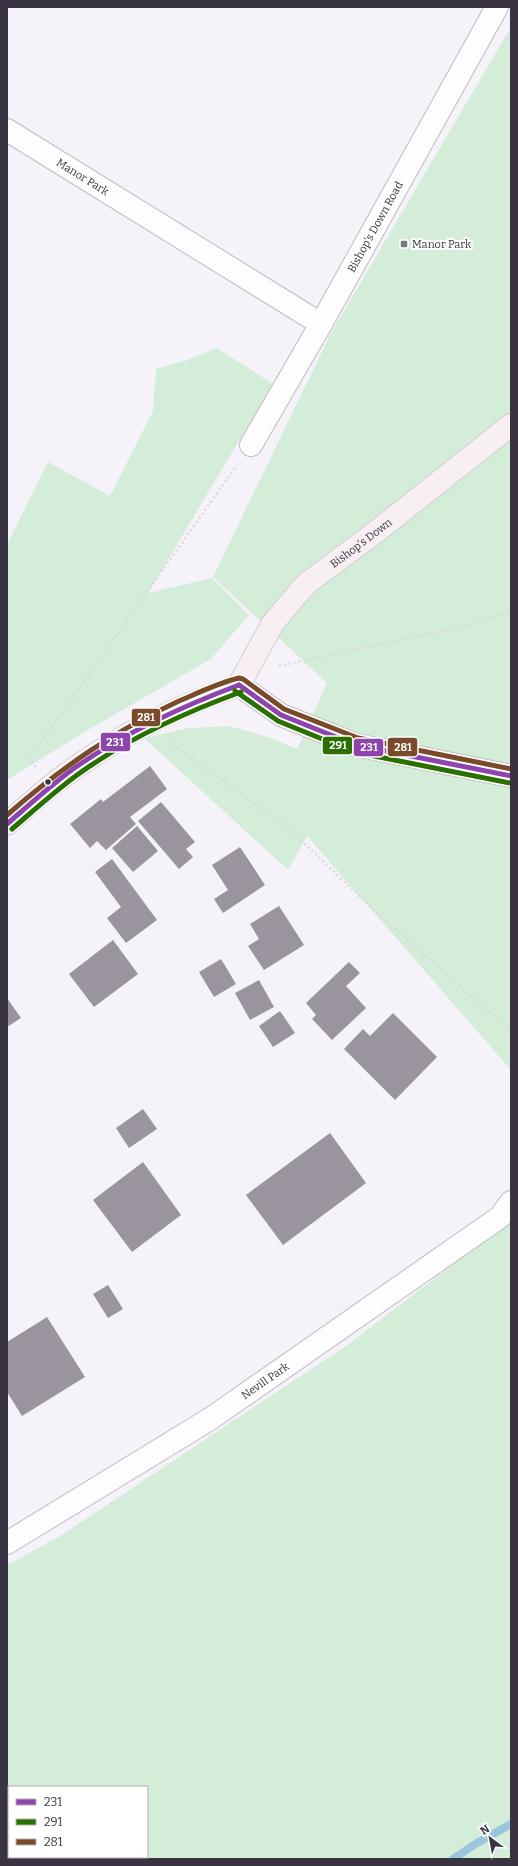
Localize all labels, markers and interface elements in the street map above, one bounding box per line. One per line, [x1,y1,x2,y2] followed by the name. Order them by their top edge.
[54,156,112,198] street label: Manor Park
[345,179,406,274] street label: Bishop's Down Road
[412,238,472,251] place label: Manor Park
[399,239,409,249] marker: Manor Park
[328,515,394,570] street label: Bishop's Down
[131,708,161,727] line badge: 281
[137,711,155,724] text: 281
[100,732,131,752] line badge: 231
[106,736,124,749] text: 231
[322,736,353,755] line badge: 291
[387,737,418,757] line badge: 281
[353,738,384,757] line badge: 231
[329,739,347,752] text: 291
[360,741,378,754] text: 231
[394,741,412,754] text: 281
[43,777,53,787] unlabelled marker
[239,1359,292,1402] street label: Nevill Park
[8,1786,148,1858] legend
[44,1795,62,1809] text: 231
[44,1815,63,1829] text: 291
[470,1818,510,1858] north arrow
[478,1822,492,1838] text: N
[44,1835,63,1849] text: 281

